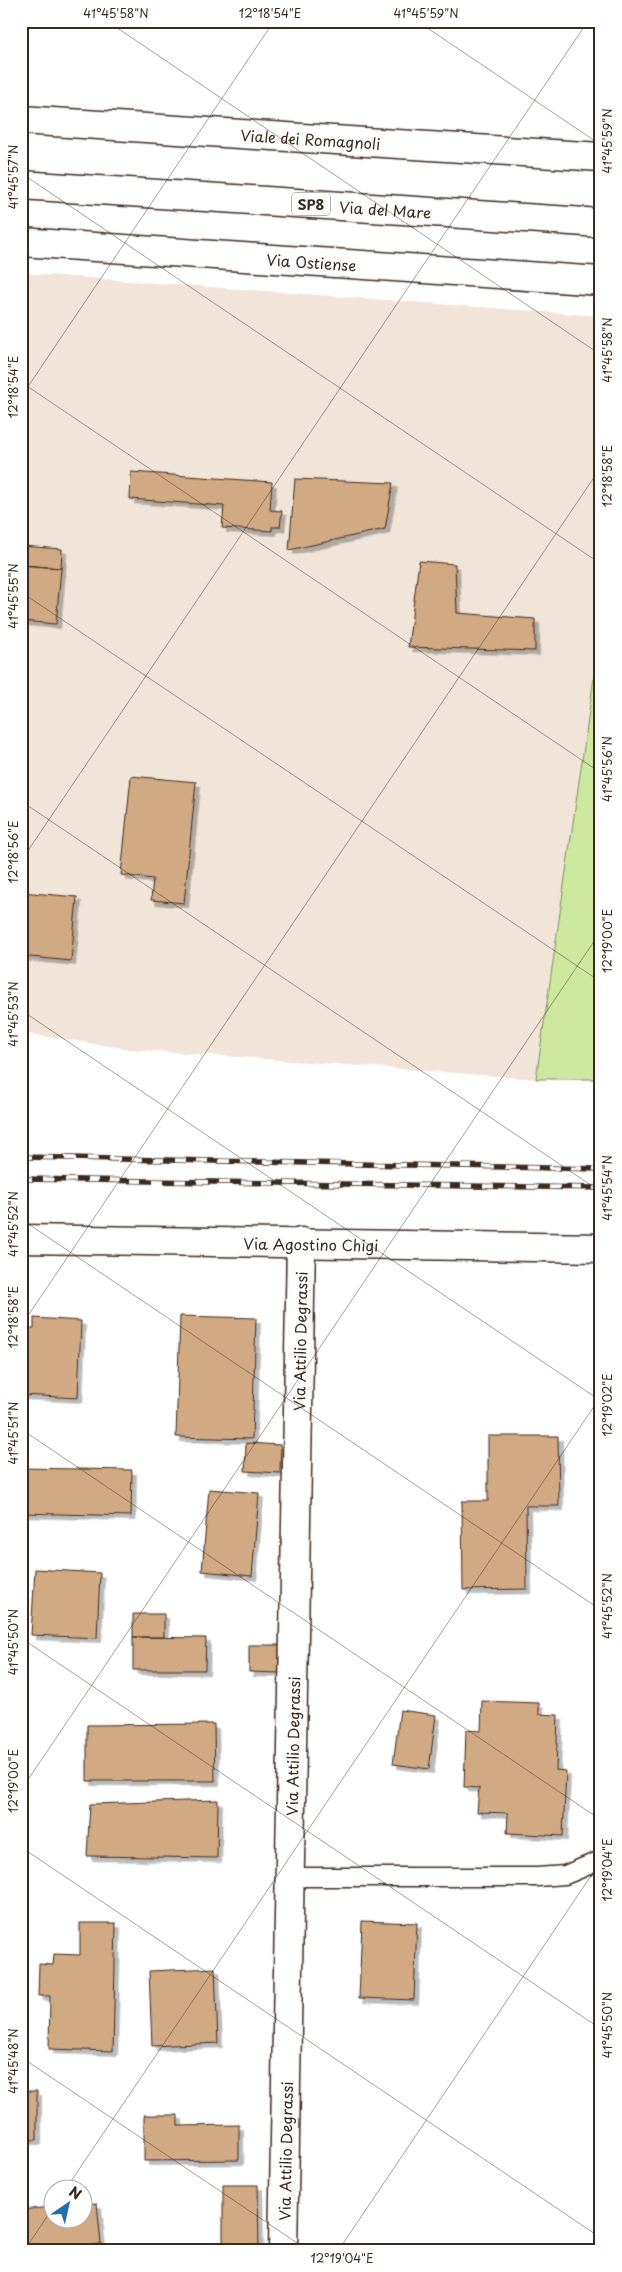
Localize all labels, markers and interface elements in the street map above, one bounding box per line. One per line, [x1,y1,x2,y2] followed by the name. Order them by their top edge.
[83,4,149,22] text: 41°45'58"N
[239,4,301,22] text: 12°18'54"E
[393,4,459,22] text: 41°45'59"N
[598,108,616,174] text: 41°45'59"N
[240,123,381,154] street label: Viale dei Romagnoli
[4,145,22,209] text: 41°45'57"N
[292,192,330,215] road number: SP8
[338,194,432,223] street label: Via del Mare
[266,247,357,276] street label: Via Ostiense
[598,317,616,383] text: 41°45'58"N
[4,356,22,418] text: 12°18'54"E
[598,445,616,507] text: 12°18'58"E
[4,563,22,629] text: 41°45'55"N
[598,736,616,802] text: 41°45'56"N
[4,821,22,883] text: 12°18'56"E
[598,909,616,973] text: 12°19'00"E
[4,981,22,1047] text: 41°45'53"N
[598,1155,616,1221] text: 41°45'54"N
[4,1191,22,1257] text: 41°45'52"N
[243,1231,379,1256] street label: Via Agostino Chigi
[286,1271,312,1411] street label: Via Attilio Degrassi
[4,1286,22,1348] text: 12°18'58"E
[598,1373,616,1437] text: 12°19'02"E
[4,1401,22,1465] text: 41°45'51"N
[598,1573,616,1639] text: 41°45'52"N
[4,1609,22,1675] text: 41°45'50"N
[279,1676,305,1816] street label: Via Attilio Degrassi
[4,1749,22,1813] text: 12°19'00"E
[598,1838,616,1902] text: 12°19'04"E
[598,1992,616,2058] text: 41°45'50"N
[4,2028,22,2094] text: 41°45'48"N
[272,2081,298,2221] street label: Via Attilio Degrassi
[42,2180,92,2230] north arrow
[65,2181,86,2205] text: N
[310,2249,374,2267] text: 12°19'04"E

